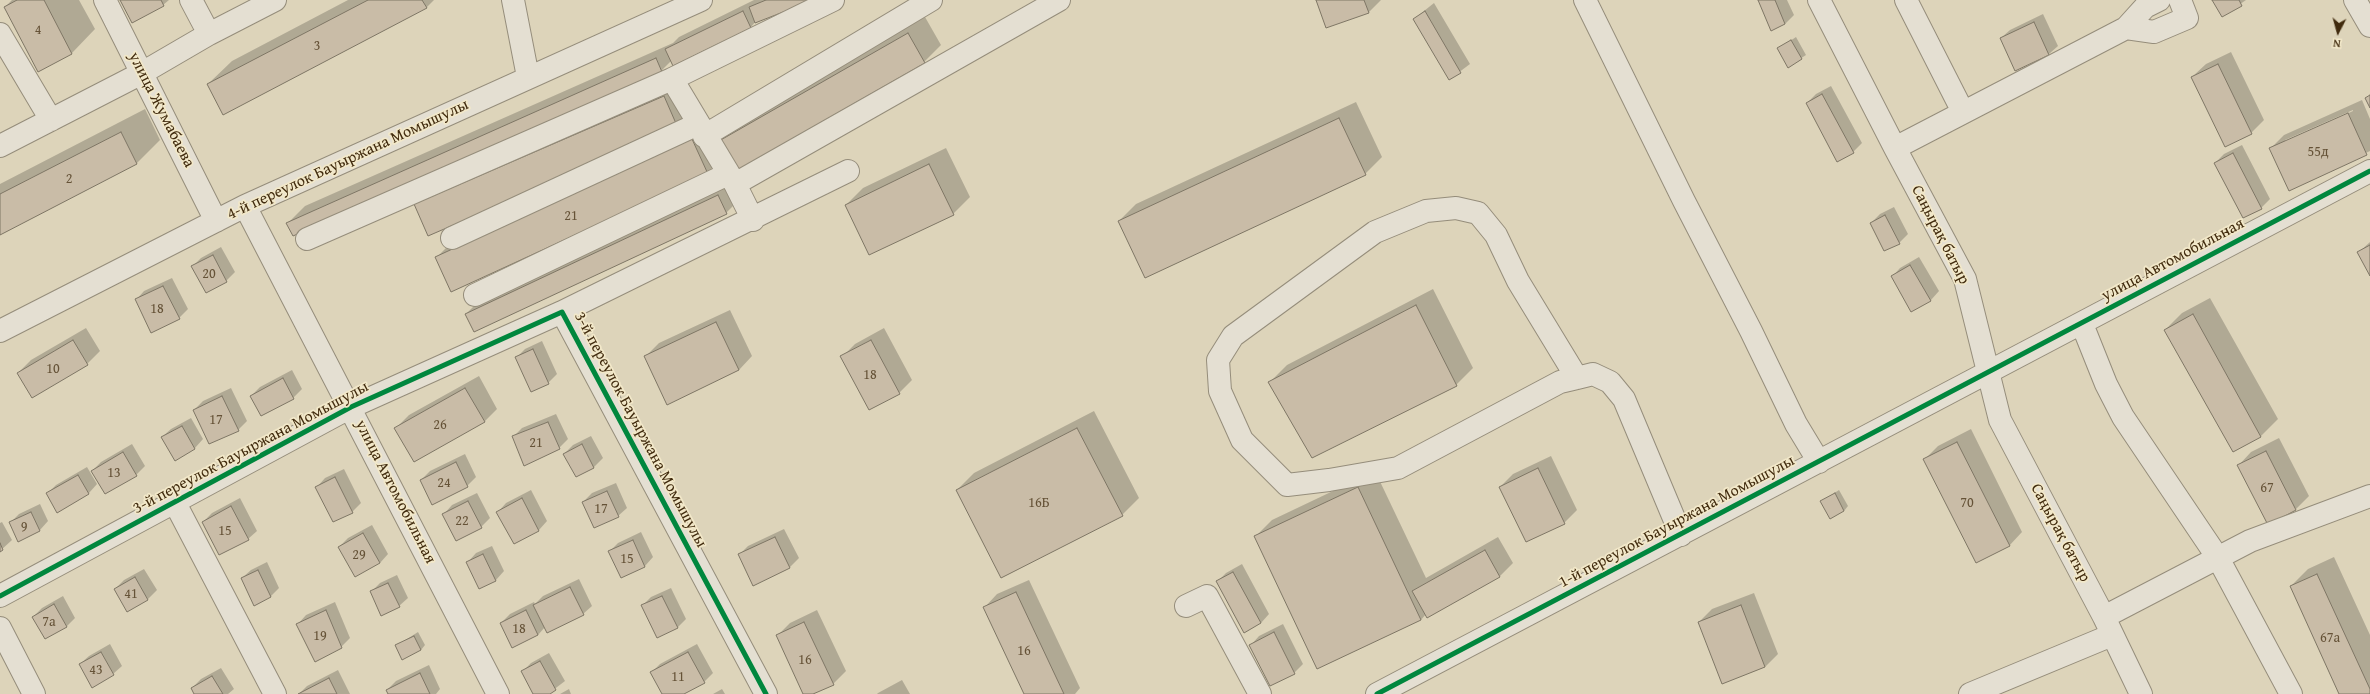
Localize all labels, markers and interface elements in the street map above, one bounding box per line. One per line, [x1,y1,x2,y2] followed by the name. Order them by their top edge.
[2318,12,2358,52] north arrow
[35,22,41,38] house number: 4
[2332,36,2341,52] text: N
[314,38,320,54] house number: 3
[124,49,198,171] street label: улица Жумабаева
[224,96,472,224] street label: 4-й переулок Бауыржана Момышулы
[2307,144,2329,160] house number: 55д
[66,171,72,187] house number: 2
[1907,182,1973,288] street label: Саңырақ батыр
[564,208,578,224] house number: 21
[2098,214,2248,306] street label: улица Автомобильная
[202,266,216,282] house number: 20
[150,301,164,317] house number: 18
[570,309,710,551] street label: 3-й переулок Бауыржана Момышулы
[46,361,60,377] house number: 10
[863,367,877,383] house number: 18
[130,378,372,518] street label: 3-й переулок Бауыржана Момышулы
[209,412,223,428] house number: 17
[350,417,440,567] street label: улица Автомобильная
[433,417,447,433] house number: 26
[529,435,543,451] house number: 21
[1556,452,1798,592] street label: 1-й переулок Бауыржана Момышулы
[107,465,121,481] house number: 13
[437,475,451,491] house number: 24
[2260,480,2274,496] house number: 67
[2026,481,2094,585] street label: Саңырақ батыр
[1028,495,1050,511] house number: 16Б
[1960,495,1974,511] house number: 70
[594,501,608,517] house number: 17
[455,513,469,529] house number: 22
[21,519,27,535] house number: 9
[218,523,232,539] house number: 15
[352,547,366,563] house number: 29
[620,551,634,567] house number: 15
[124,586,138,602] house number: 41
[42,614,56,630] house number: 7а
[512,621,526,637] house number: 18
[313,628,327,644] house number: 19
[2320,630,2340,646] house number: 67а
[1017,643,1031,659] house number: 16
[798,652,812,668] house number: 16
[89,662,103,678] house number: 43
[671,669,685,685] house number: 11

